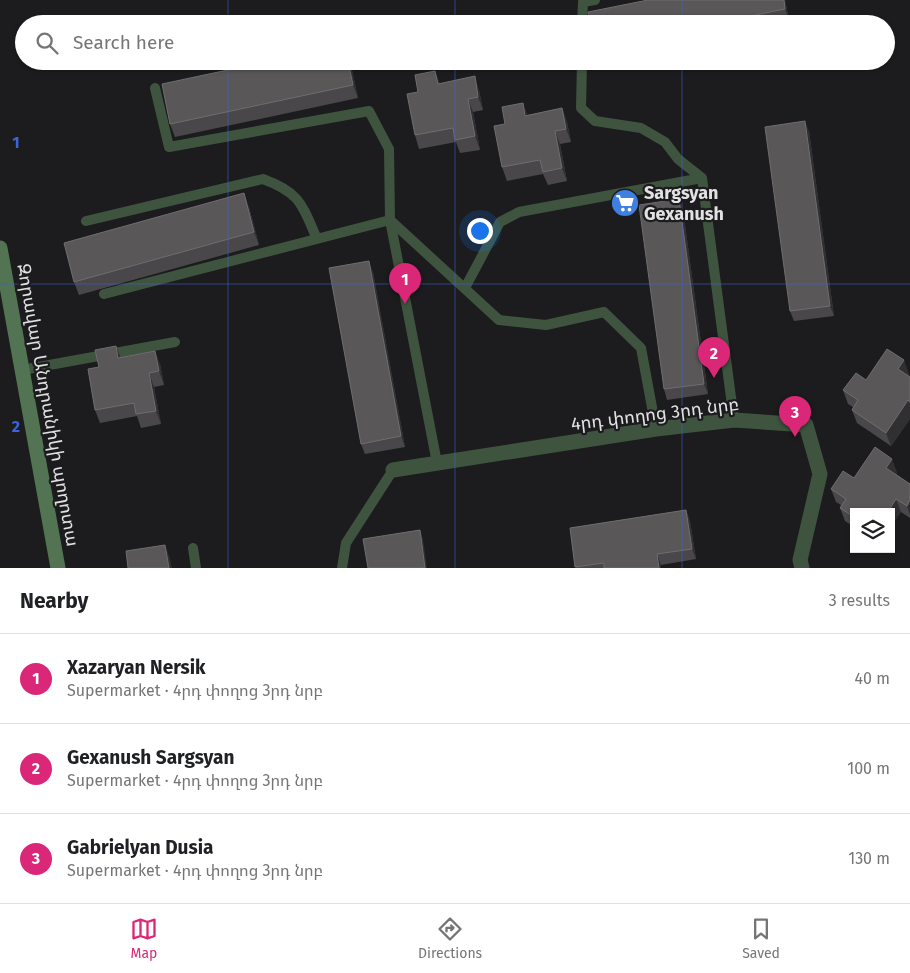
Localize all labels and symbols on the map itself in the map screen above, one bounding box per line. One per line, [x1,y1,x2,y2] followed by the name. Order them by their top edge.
[12,133,20,152] text: 1
[644,182,724,225] place label: Sargsyan Gexanush
[610,188,640,218] supermarket icon: Sargsyan Gexanush
[467,218,493,244] your location
[12,262,84,548] street label: Զորավար Անդրանիկի պողոտա
[389,263,421,304] pin: 1
[698,337,730,378] pin: 2
[570,393,740,435] street label: 4րդ փողոց 3րդ նրբ
[779,396,811,437] pin: 3
[12,417,20,436] text: 2

